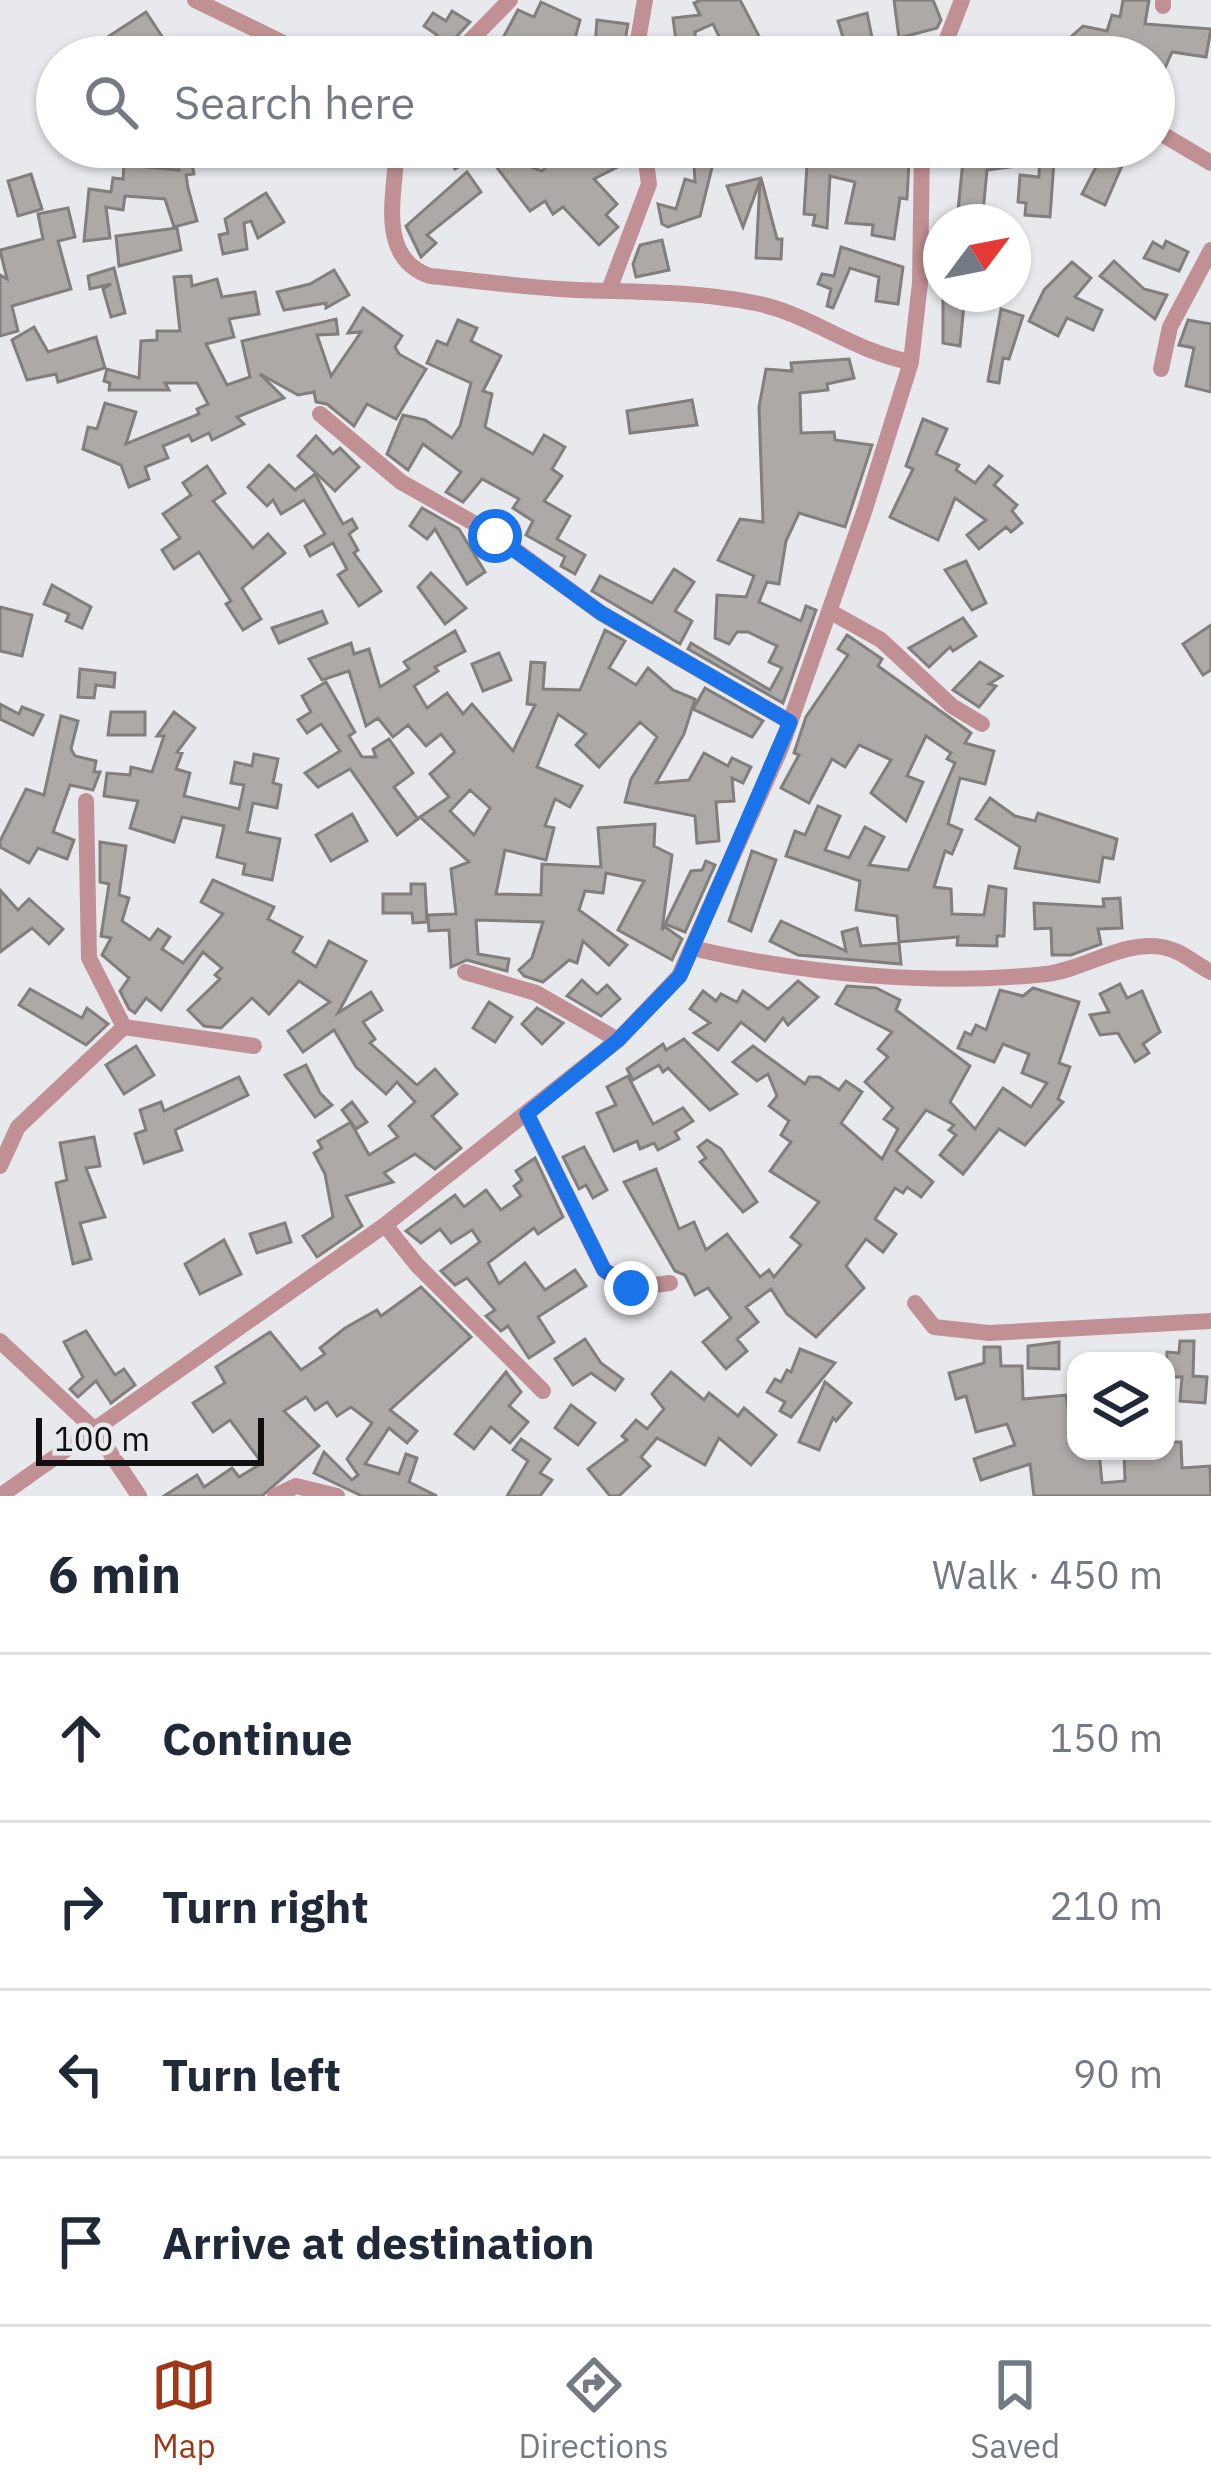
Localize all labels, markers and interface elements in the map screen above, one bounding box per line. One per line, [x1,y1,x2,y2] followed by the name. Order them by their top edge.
[36,36,1175,168] search box
[78,69,144,135] icon: search
[174,73,415,131] text: Search here
[923,204,1031,312] north arrow
[468,509,522,563] route start
[604,1261,658,1315] route end
[1067,1352,1175,1460] map controls
[1067,1352,1175,1460] button: layers
[36,1412,264,1465] scale bar
[54,1417,150,1460] text: 100 m
[48,1541,181,1607] text: 6 min
[932,1549,1163,1600] text: Walk · 450 m
[48,1705,114,1771] icon: ahead
[162,1709,353,1767] text: Continue
[1050,1712,1163,1763] text: 150 m
[48,1873,114,1939] icon: right
[162,1877,369,1935] text: Turn right
[1050,1880,1163,1931] text: 210 m
[48,2041,114,2107] icon: left
[162,2045,341,2103] text: Turn left
[1073,2048,1163,2099] text: 90 m
[48,2209,114,2275] icon: arrive
[162,2213,595,2271] text: Arrive at destination
[151,2352,217,2467] tab: Map
[519,2352,669,2467] tab: Directions
[970,2352,1060,2467] tab: Saved

